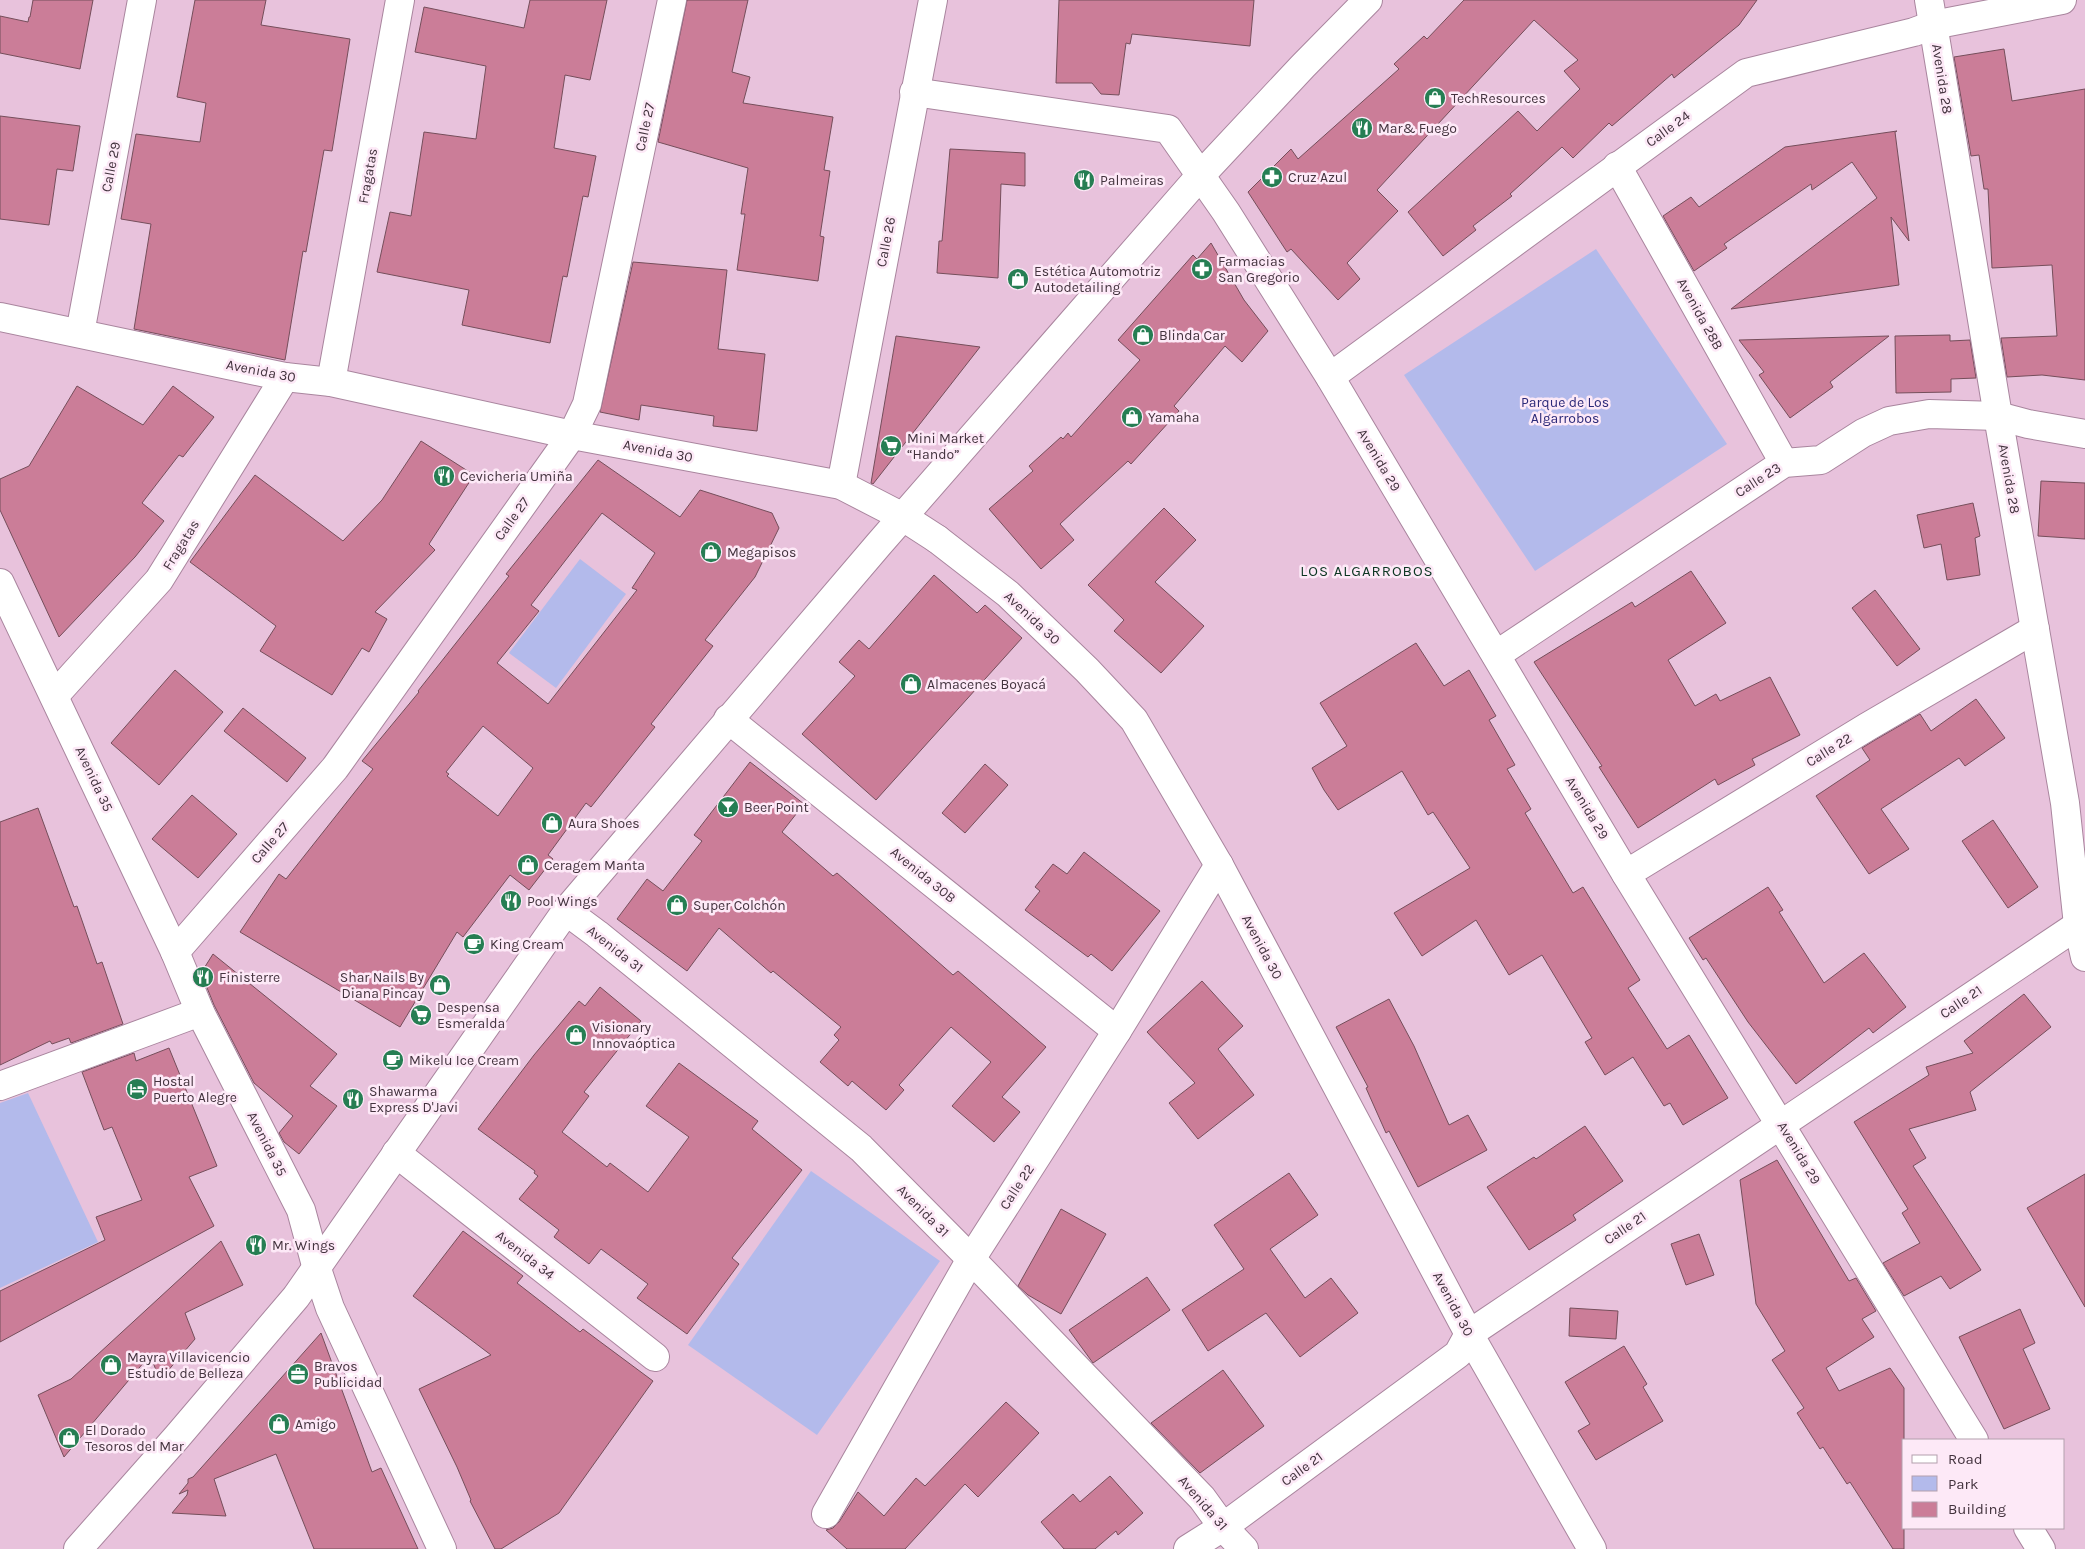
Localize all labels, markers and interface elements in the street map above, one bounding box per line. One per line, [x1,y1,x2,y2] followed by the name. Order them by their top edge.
[1928,43,1956,115] street label: Avenida 28
[1423,86,1447,110] shop icon: TechResources
[1451,90,1546,107] place label: TechResources
[632,101,659,153] street label: Calle 27
[1643,107,1694,151] street label: Calle 24
[1350,116,1374,140] restaurant icon: Mar& Fuego
[1378,120,1457,137] place label: Mar& Fuego
[98,140,124,194] street label: Calle 29
[355,147,381,205] street label: Fragatas
[1260,165,1284,189] pharmacy icon: Cruz Azul
[1072,168,1096,192] restaurant icon: Palmeiras
[1288,169,1347,186] place label: Cruz Azul
[1100,172,1164,189] place label: Palmeiras
[873,215,899,269] street label: Calle 26
[1218,253,1300,286] place label: Farmacias San Gregorio
[1190,257,1214,281] pharmacy icon: Farmacias San Gregorio
[1034,263,1161,296] place label: Estética Automotriz Autodetailing
[1006,267,1030,291] shop icon: Estética Automotriz Autodetailing
[1673,275,1727,353] street label: Avenida 28B
[1131,323,1155,347] shop icon: Blinda Car
[1159,327,1226,344] place label: Blinda Car
[225,356,297,386] street label: Avenida 30
[1521,394,1609,427] park label: Parque de Los Algarrobos
[1120,405,1144,429] shop icon: Yamaha
[1148,409,1200,426] place label: Yamaha
[1354,426,1404,494] street label: Avenida 29
[907,430,984,463] place label: Mini Market “Hando”
[879,434,903,458] supermarket icon: Mini Market “Hando”
[622,436,694,466] street label: Avenida 30
[1994,443,2024,515] street label: Avenida 28
[1732,459,1784,501] street label: Calle 23
[432,464,456,488] restaurant icon: Cevicheria Umiña
[460,468,573,485] place label: Cevicheria Umiña
[491,494,534,544] street label: Calle 27
[159,517,203,573] street label: Fragatas
[699,540,723,564] shop icon: Megapisos
[727,544,796,561] place label: Megapisos
[1300,562,1434,580] district label: LOS ALGARROBOS
[1000,588,1064,648] street label: Avenida 30
[899,672,923,696] shop icon: Almacenes Boyacá
[927,676,1046,693] place label: Almacenes Boyacá
[1803,729,1855,771] street label: Calle 22
[71,744,117,814] street label: Avenida 35
[1562,774,1612,842] street label: Avenida 29
[716,795,740,819] bar icon: Beer Point
[744,799,809,816] place label: Beer Point
[540,811,564,835] shop icon: Aura Shoes
[568,815,640,832] place label: Aura Shoes
[247,818,293,867] street label: Calle 27
[887,843,959,907] street label: Avenida 30B
[516,853,540,877] shop icon: Ceragem Manta
[544,857,645,874] place label: Ceragem Manta
[499,889,523,913] restaurant icon: Pool Wings
[527,893,598,910] place label: Pool Wings
[665,893,689,917] shop icon: Super Colchón
[693,897,786,914] place label: Super Colchón
[1238,912,1286,982] street label: Avenida 30
[583,922,647,976] street label: Avenida 31
[462,932,486,956] cafe icon: King Cream
[490,936,564,953] place label: King Cream
[191,965,215,989] restaurant icon: Finisterre
[219,969,280,986] place label: Finisterre
[340,969,424,1002] place label: Shar Nails By Diana Pincay
[428,973,452,997] shop icon: Shar Nails By Diana Pincay
[1937,982,1985,1022] street label: Calle 21
[437,999,505,1032] place label: Despensa Esmeralda
[409,1003,433,1027] supermarket icon: Despensa Esmeralda
[592,1019,675,1052] place label: Visionary Innovaóptica
[564,1023,588,1047] shop icon: Visionary Innovaóptica
[381,1048,405,1072] cafe icon: Mikelu Ice Cream
[409,1052,519,1069] place label: Mikelu Ice Cream
[153,1073,237,1106] place label: Hostal Puerto Alegre
[125,1077,149,1101] hotel icon: Hostal Puerto Alegre
[369,1083,458,1116] place label: Shawarma Express D'Javi
[341,1087,365,1111] restaurant icon: Shawarma Express D'Javi
[244,1109,291,1179] street label: Avenida 35
[1774,1119,1824,1187] street label: Avenida 29
[996,1161,1038,1213] street label: Calle 22
[893,1181,953,1241] street label: Avenida 31
[1601,1208,1649,1248] street label: Calle 21
[492,1227,558,1283] street label: Avenida 34
[244,1233,268,1257] restaurant icon: Mr. Wings
[272,1237,335,1254] place label: Mr. Wings
[1429,1269,1477,1339] street label: Avenida 30
[127,1349,250,1382] place label: Mayra Villavicencio Estudio de Belleza
[99,1353,123,1377] shop icon: Mayra Villavicencio Estudio de Belleza
[314,1358,382,1391] place label: Bravos Publicidad
[286,1362,310,1386] office icon: Bravos Publicidad
[267,1412,291,1436] shop icon: Amigo
[295,1416,336,1433] place label: Amigo
[85,1422,185,1455] place label: El Dorado Tesoros del Mar
[57,1426,81,1450] shop icon: El Dorado Tesoros del Mar
[1902,1439,2065,1529] legend
[1278,1448,1326,1490] street label: Calle 21
[1948,1450,1983,1468] text: Road
[1175,1472,1231,1534] street label: Avenida 31
[1948,1475,1978,1493] text: Park
[1948,1500,2006,1518] text: Building

